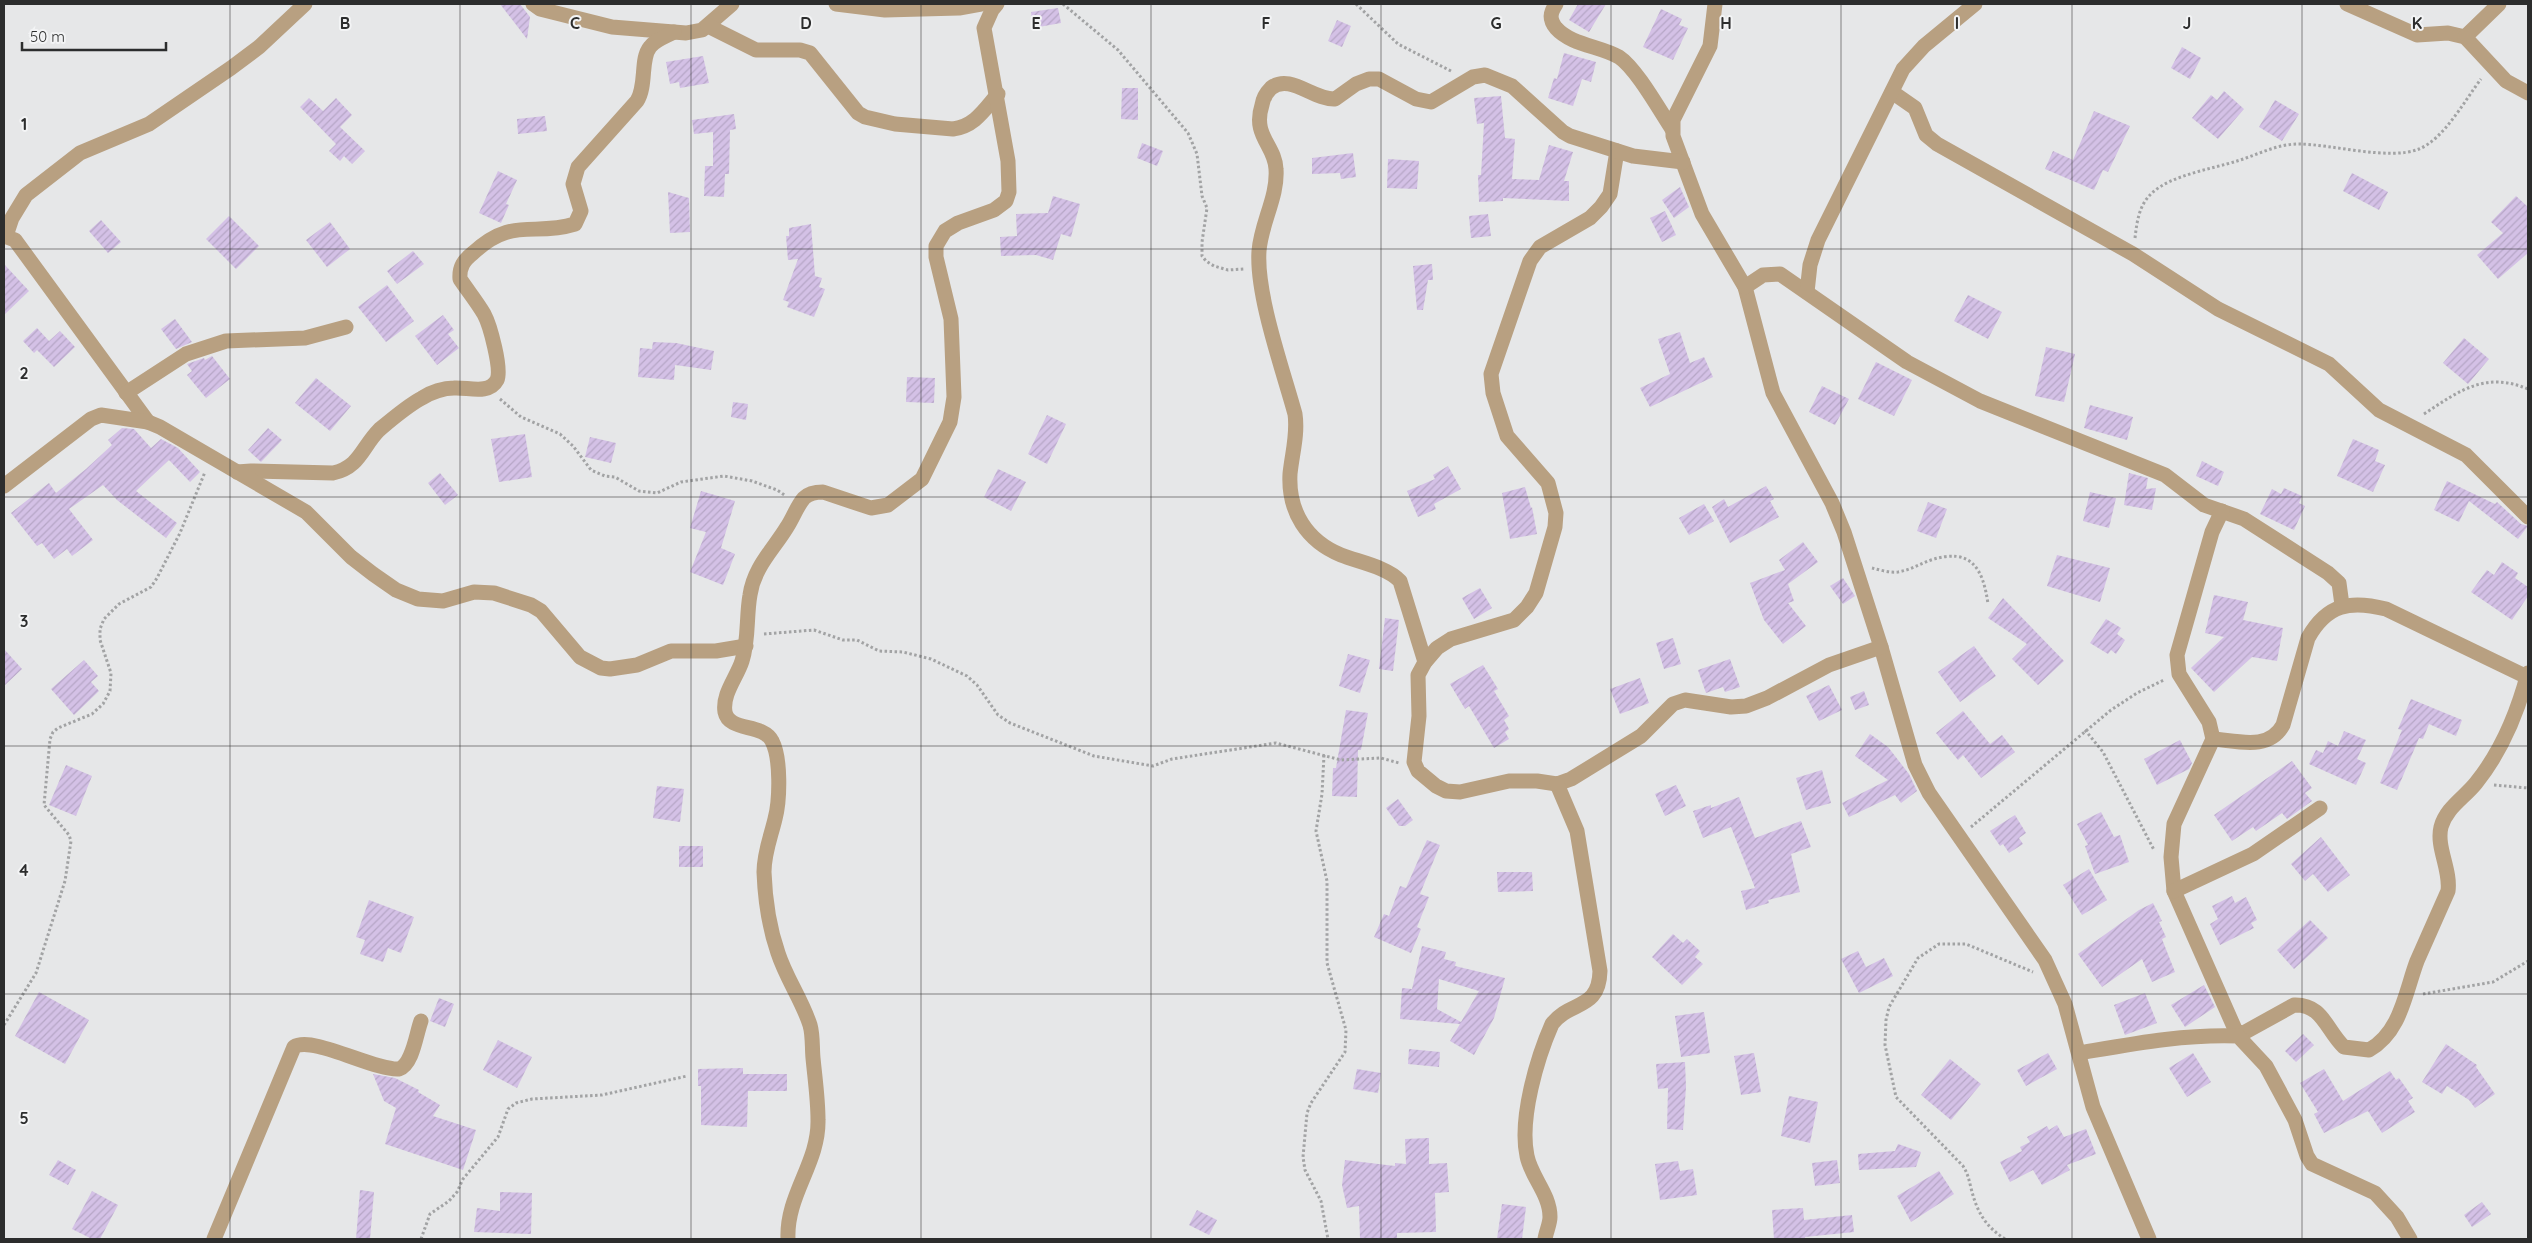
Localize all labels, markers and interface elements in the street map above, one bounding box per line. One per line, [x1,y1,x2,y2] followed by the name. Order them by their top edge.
[340,13,350,33] text: B
[570,13,580,33] text: C
[800,13,812,33] text: D
[1031,13,1041,33] text: E
[1262,13,1271,33] text: F
[1490,13,1502,33] text: G
[1720,13,1732,33] text: H
[1955,13,1959,33] text: I
[2183,13,2191,33] text: J
[2412,13,2422,33] text: K
[22,20,166,52] scale bar
[30,27,65,46] text: 50 m
[21,114,27,134] text: 1
[19,363,29,383] text: 2
[20,611,28,631] text: 3
[19,860,29,880] text: 4
[19,1108,29,1128] text: 5

